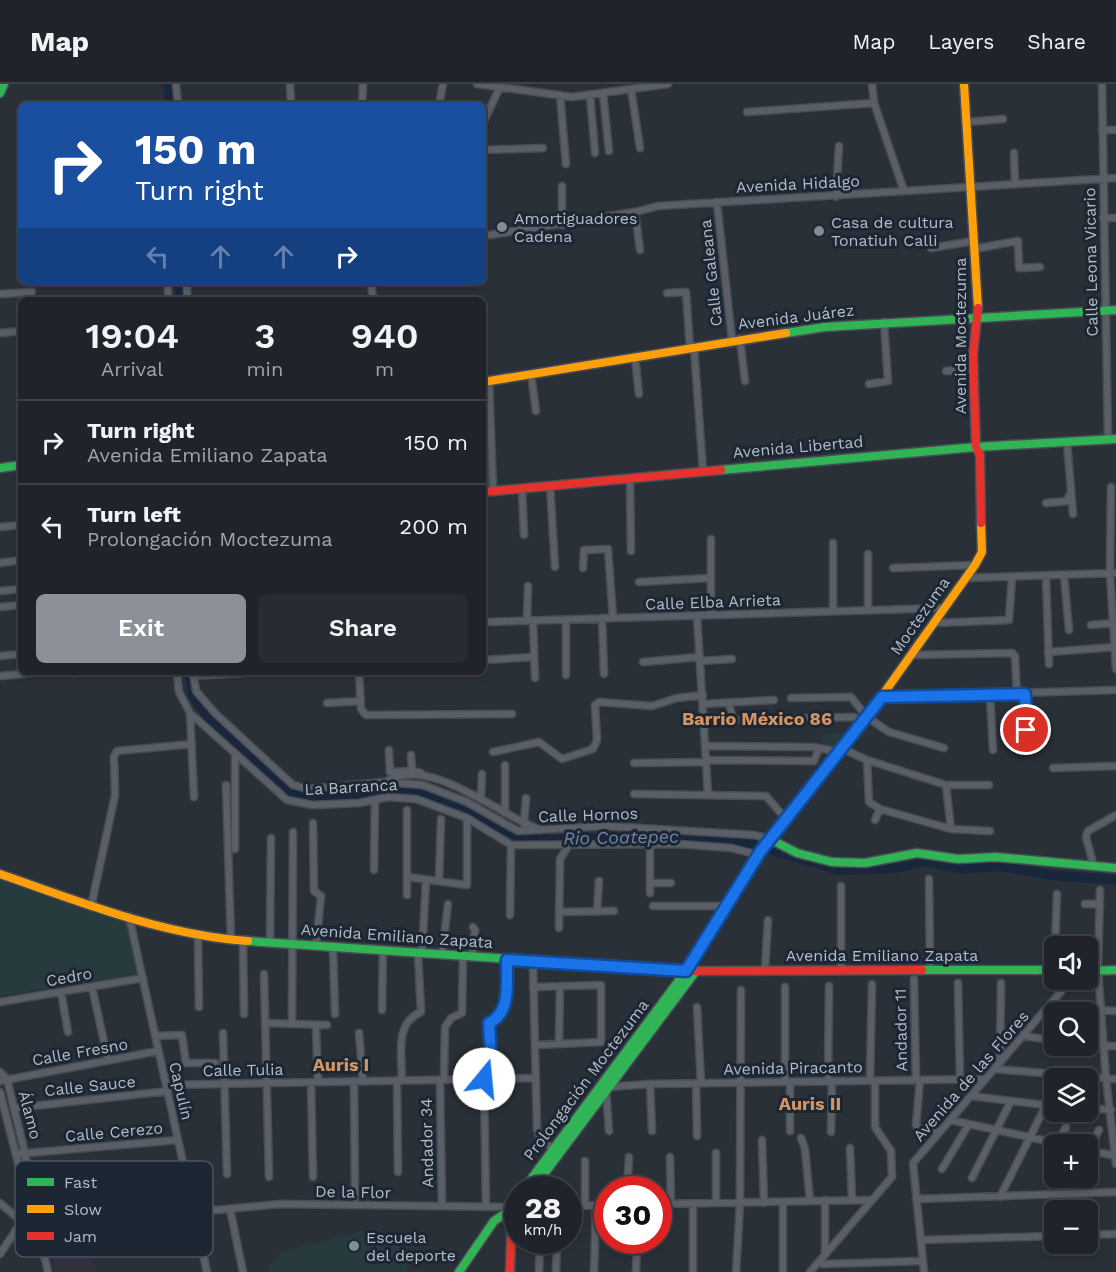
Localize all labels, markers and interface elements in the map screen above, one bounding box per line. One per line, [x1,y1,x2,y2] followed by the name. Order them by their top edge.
[30,25,89,58] text: Map
[852,29,895,54] text: Map
[928,29,994,54] text: Layers
[1027,29,1086,54] text: Share
[135,125,256,174] text: 150 m
[36,126,114,204] icon: right
[736,171,860,197] street label: Avenida Hidalgo
[135,175,264,207] text: Turn right
[1080,187,1102,337] street label: Calle Leona Vicario
[514,209,637,246] place label: Amortiguadores Cadena
[831,213,954,250] place label: Casa de cultura Tonatiuh Calli
[696,219,726,327] street label: Calle Galeana
[495,220,509,234] marker: Amortiguadores Cadena
[812,224,826,238] marker: Casa de cultura Tonatiuh Calli
[141,240,174,273] icon: left
[204,240,237,273] icon: ahead
[267,240,300,273] icon: ahead
[330,240,363,273] icon: right
[951,258,970,414] street label: Avenida Moctezuma
[737,300,855,334] street label: Avenida Juárez
[85,315,179,357] text: 19:04
[254,315,275,357] text: 3
[351,315,419,357] text: 940
[101,357,163,381] text: Arrival
[247,357,283,381] text: min
[375,357,394,381] text: m
[87,418,194,443] text: Turn right
[36,426,69,459] icon: right
[404,430,468,455] text: 150 m
[732,432,864,462] street label: Avenida Libertad
[87,443,328,467] text: Avenida Emiliano Zapata
[87,502,181,527] text: Turn left
[36,510,69,543] icon: left
[399,514,468,539] text: 200 m
[87,527,333,551] text: Prolongación Moctezuma
[886,573,954,659] street label: Moctezuma
[645,590,781,614] street label: Calle Elba Arrieta
[36,594,246,663] button: Exit
[258,594,468,663] button: Share
[1000,704,1051,755] pin
[682,708,832,729] district label: Barrio México 86
[1009,713,1042,746] icon: arrive
[304,775,398,799] street label: La Barranca
[538,804,638,826] street label: Calle Hornos
[563,825,679,849] water label: Rio Coatepec
[300,920,494,952] street label: Avenida Emiliano Zapata
[1044,936,1098,1254] map controls
[1044,936,1098,990] button: sound
[786,946,978,965] street label: Avenida Emiliano Zapata
[45,964,93,990] street label: Cedro
[891,988,911,1072] street label: Andador 11
[519,996,653,1164] street label: Prolongación Moctezuma
[1044,1002,1098,1056] button: search
[909,1007,1033,1145] street label: Avenida de las Flores
[31,1034,129,1070] street label: Calle Fresno
[452,1047,516,1111] position arrow
[313,1054,369,1075] district label: Auris I
[723,1057,863,1079] street label: Avenida Piracanto
[165,1060,197,1122] street label: Capulín
[202,1060,284,1080] street label: Calle Tulia
[1044,1068,1098,1122] button: layers
[43,1072,137,1100] street label: Calle Sauce
[14,1089,46,1141] street label: Álamo
[779,1093,841,1114] district label: Auris II
[417,1098,437,1188] street label: Andador 34
[64,1118,164,1146] street label: Calle Cerezo
[1044,1134,1098,1188] button: +
[15,1161,213,1257] legend
[64,1173,97,1192] text: Fast
[594,1176,672,1254] speed limit sign: 30
[315,1182,392,1202] street label: De la Flor
[525,1190,561,1225] text: 28
[64,1200,102,1219] text: Slow
[1044,1200,1098,1254] button: −
[524,1221,562,1239] text: km/h
[64,1227,97,1246] text: Jam
[366,1228,456,1265] place label: Escuela del deporte
[347,1239,361,1253] marker: Escuela del deporte

